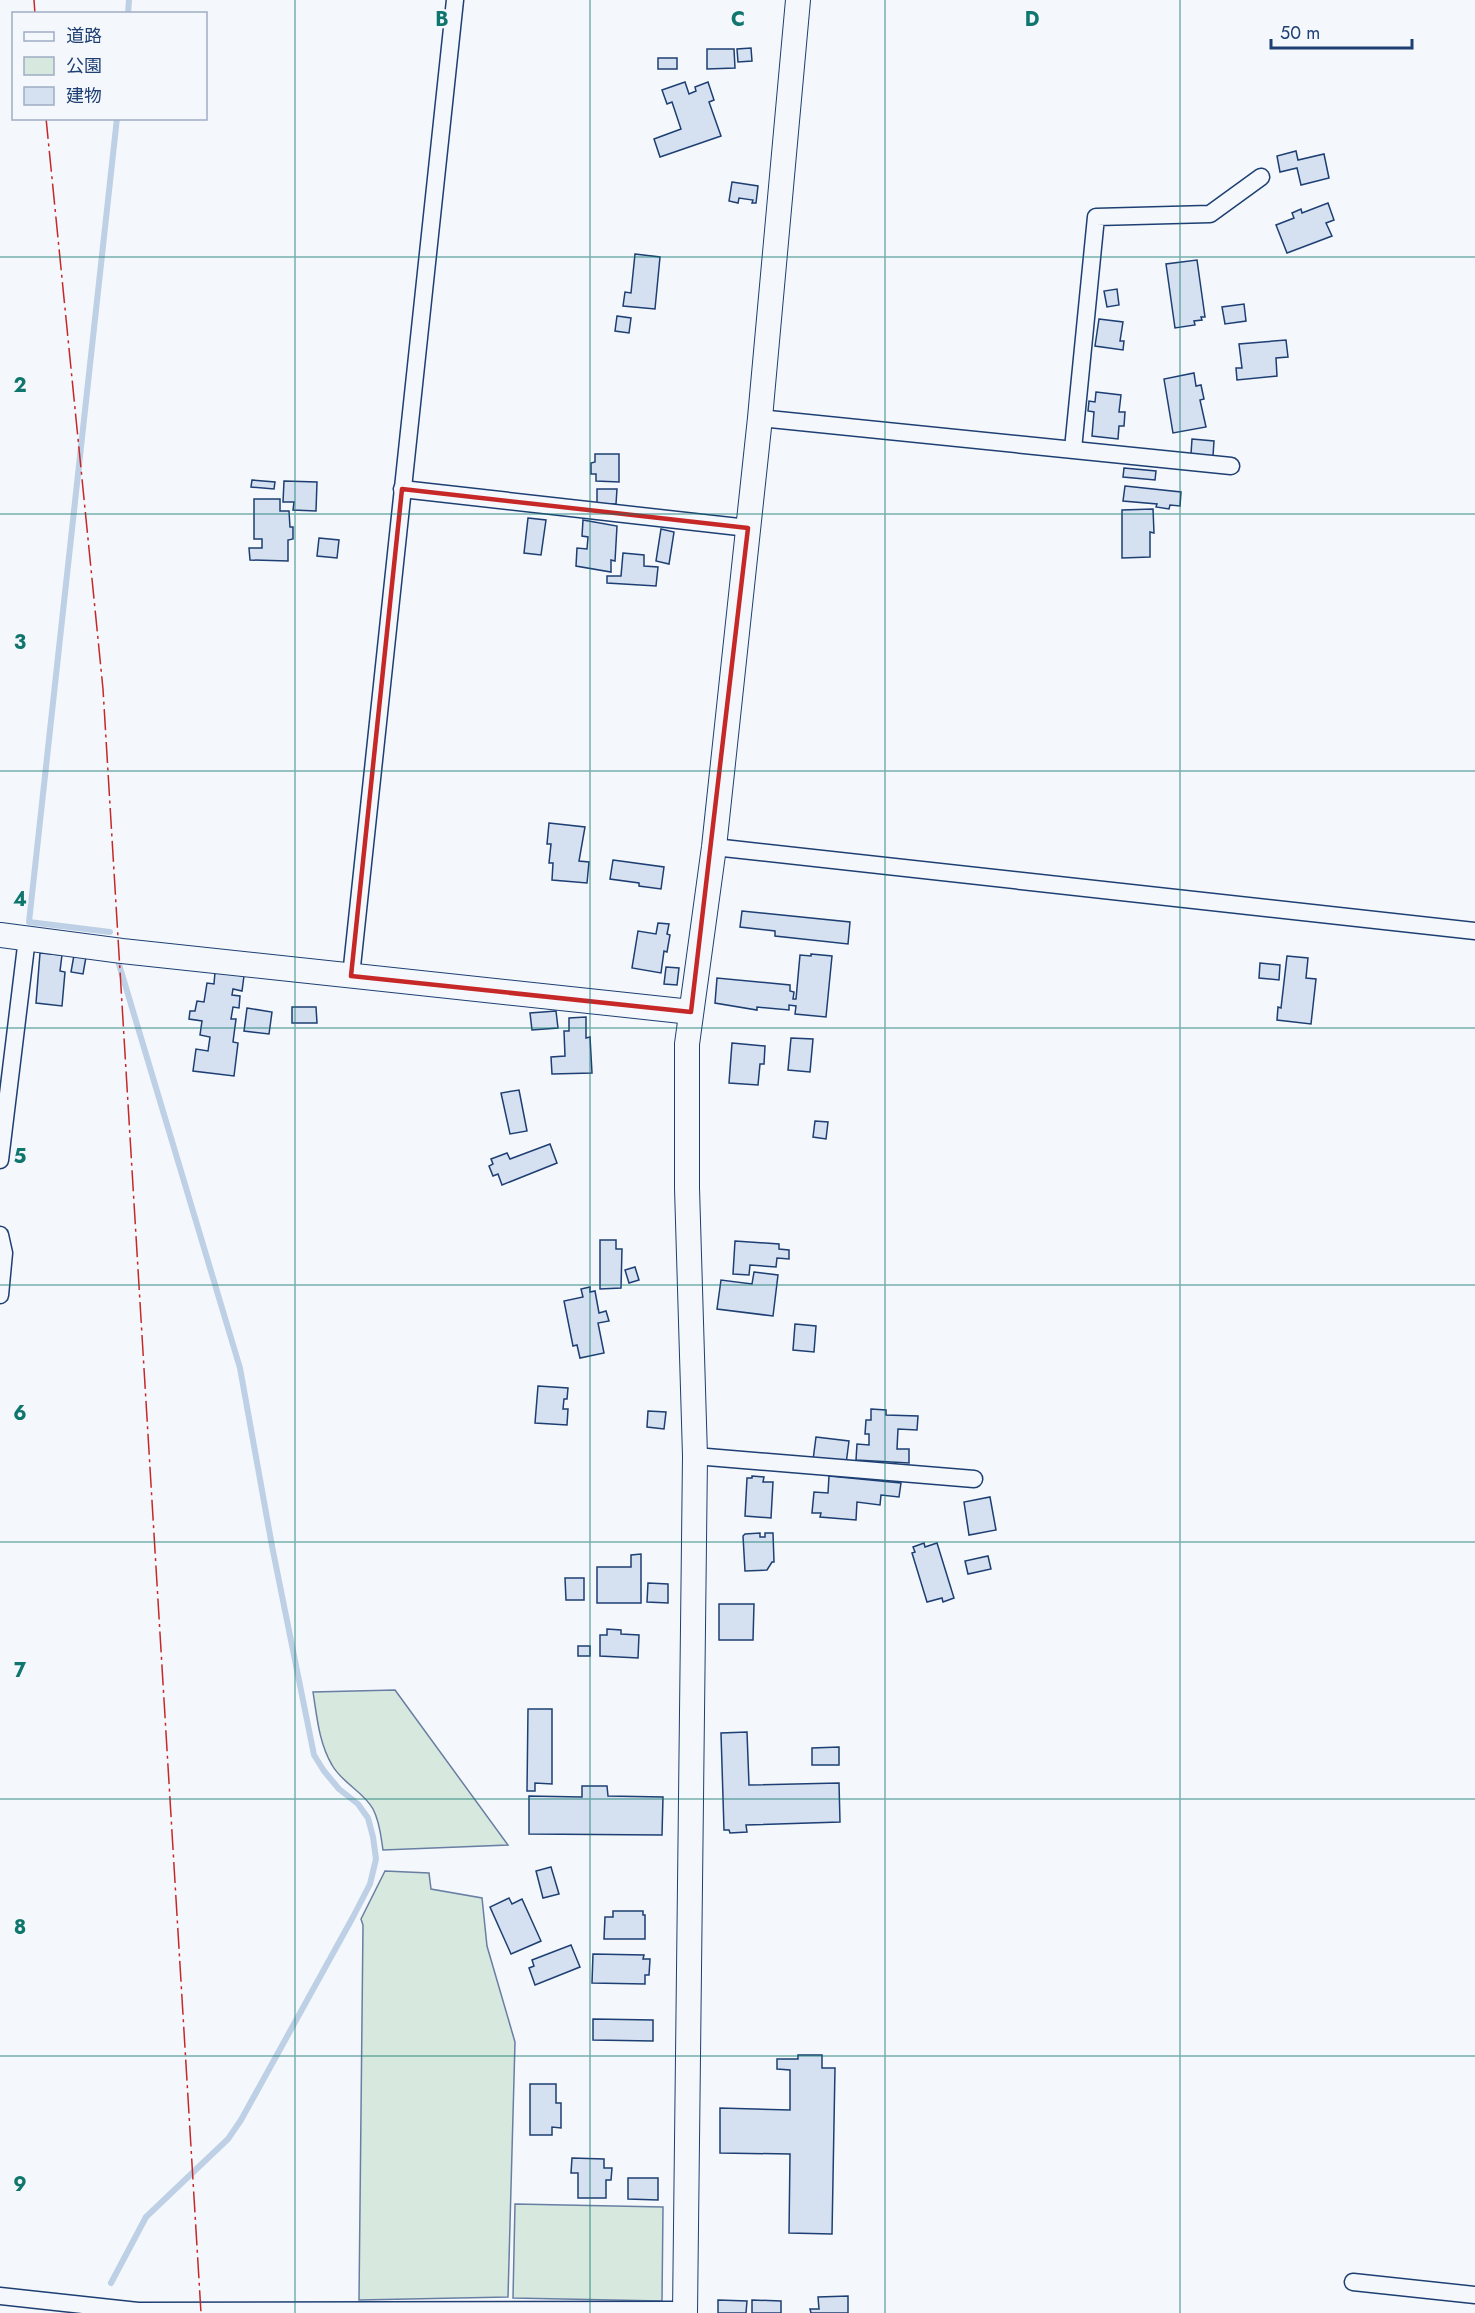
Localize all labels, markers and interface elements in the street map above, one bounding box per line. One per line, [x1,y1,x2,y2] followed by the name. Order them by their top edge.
[435,5,449,34] text: B
[731,5,745,34] text: C
[1025,5,1039,34] text: D
[12,12,207,120] legend
[1271,12,1412,50] scale bar
[1280,20,1320,46] text: 50 m
[66,23,102,49] text: 道路
[66,53,102,79] text: 公園
[66,83,102,109] text: 建物
[13,371,27,400] text: 2
[14,628,26,657] text: 3
[13,885,27,914] text: 4
[14,1142,27,1171] text: 5
[13,1399,27,1428] text: 6
[14,1656,27,1685] text: 7
[14,1913,26,1942] text: 8
[13,2170,27,2199] text: 9

